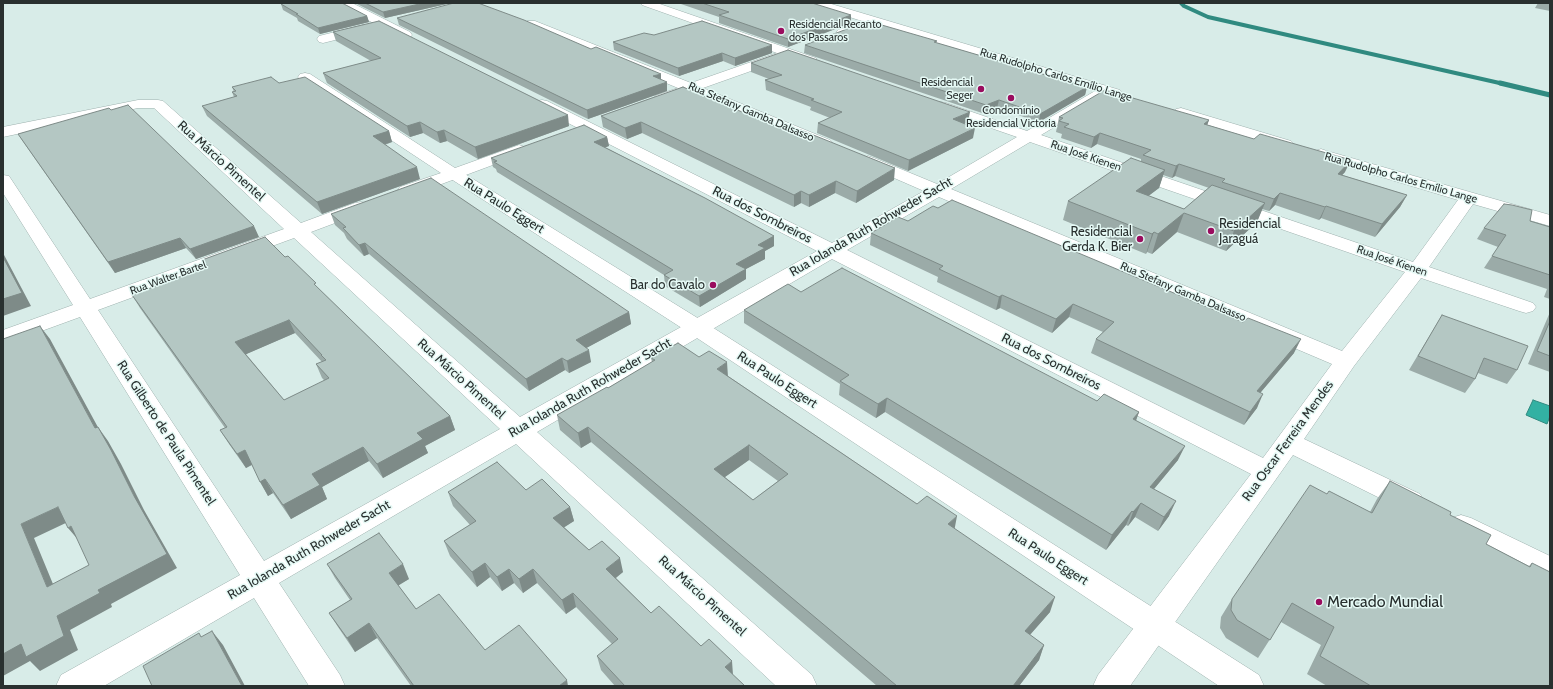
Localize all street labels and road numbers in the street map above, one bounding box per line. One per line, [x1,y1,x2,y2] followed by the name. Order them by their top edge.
[978,46,1134,104] street label: Rua Rudolpho Carlos Emílio Lange
[686,79,816,145] street label: Rua Stefany Gamba Dalsasso
[174,118,268,204] street label: Rua Márcio Pimentel
[1049,138,1123,174] street label: Rua José Kienen
[1323,150,1479,206] street label: Rua Rudolpho Carlos Emílio Lange
[787,174,955,280] street label: Rua Iolanda Ruth Rohweder Sacht
[461,175,547,237] street label: Rua Paulo Eggert
[710,183,814,247] street label: Rua dos Sombreiros
[1355,243,1429,279] street label: Rua José Kienen
[128,258,208,298] street label: Rua Walter Bartel
[1118,259,1248,325] street label: Rua Stefany Gamba Dalsasso
[999,330,1103,394] street label: Rua dos Sombreiros
[506,335,674,441] street label: Rua Iolanda Ruth Rohweder Sacht
[414,336,508,422] street label: Rua Márcio Pimentel
[734,348,820,412] street label: Rua Paulo Eggert
[113,358,219,508] street label: Rua Gilberto de Paula Pimentel
[1239,378,1337,504] street label: Rua Oscar Ferreira Mendes
[225,497,393,603] street label: Rua Iolanda Ruth Rohweder Sacht
[1005,525,1091,589] street label: Rua Paulo Eggert
[655,553,749,639] street label: Rua Márcio Pimentel

